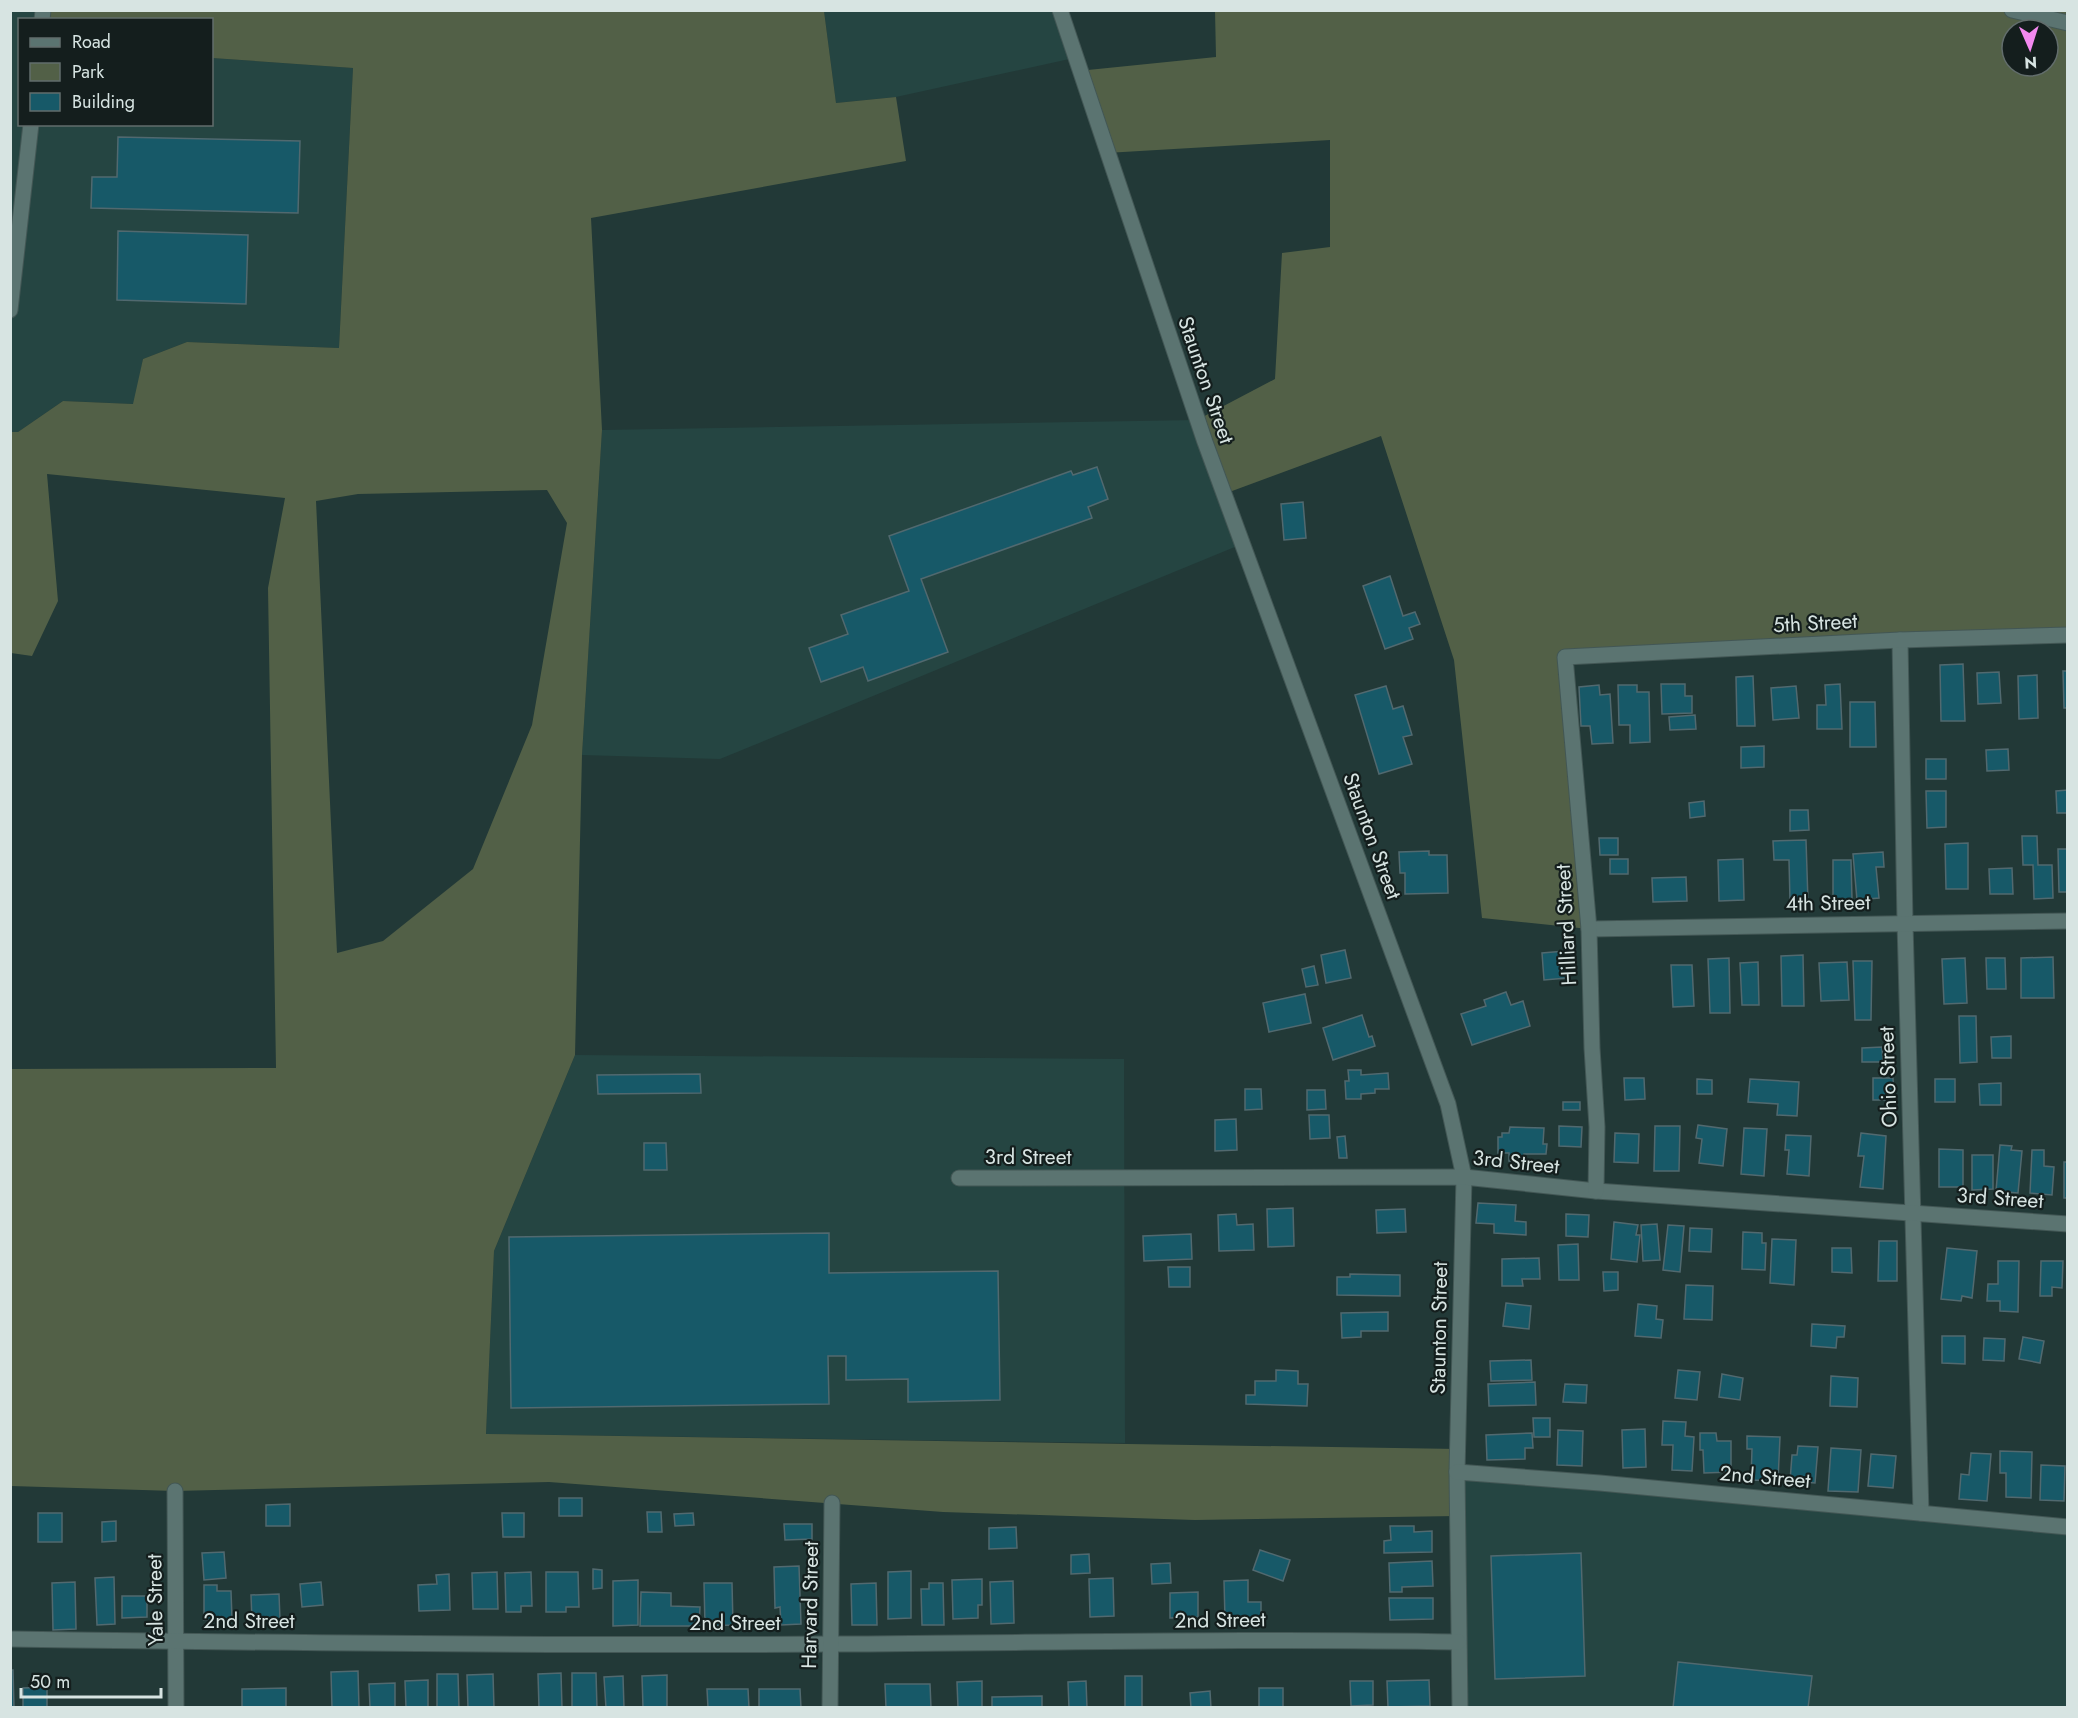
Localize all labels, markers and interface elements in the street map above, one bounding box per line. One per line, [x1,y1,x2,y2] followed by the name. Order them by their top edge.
[18,18,213,126] legend
[2000,18,2060,78] north arrow
[72,29,111,55] text: Road
[2024,51,2038,74] text: N
[72,59,104,85] text: Park
[72,89,135,115] text: Building
[1170,312,1242,448] street label: Staunton Street
[1772,606,1858,640] street label: 5th Street
[1335,769,1409,903] street label: Staunton Street
[1548,864,1584,986] street label: Hilliard Street
[1785,887,1871,919] street label: 4th Street
[1871,1026,1905,1128] street label: Ohio Street
[984,1142,1072,1172] street label: 3rd Street
[1471,1143,1561,1181] street label: 3rd Street
[1956,1180,2044,1216] street label: 3rd Street
[1423,1261,1455,1395] street label: Staunton Street
[1718,1458,1812,1496] street label: 2nd Street
[794,1541,826,1669] street label: Harvard Street
[139,1554,171,1646] street label: Yale Street
[1174,1604,1266,1636] street label: 2nd Street
[203,1606,295,1636] street label: 2nd Street
[689,1608,781,1638] street label: 2nd Street
[21,1661,160,1699] scale bar
[30,1669,70,1695] text: 50 m

